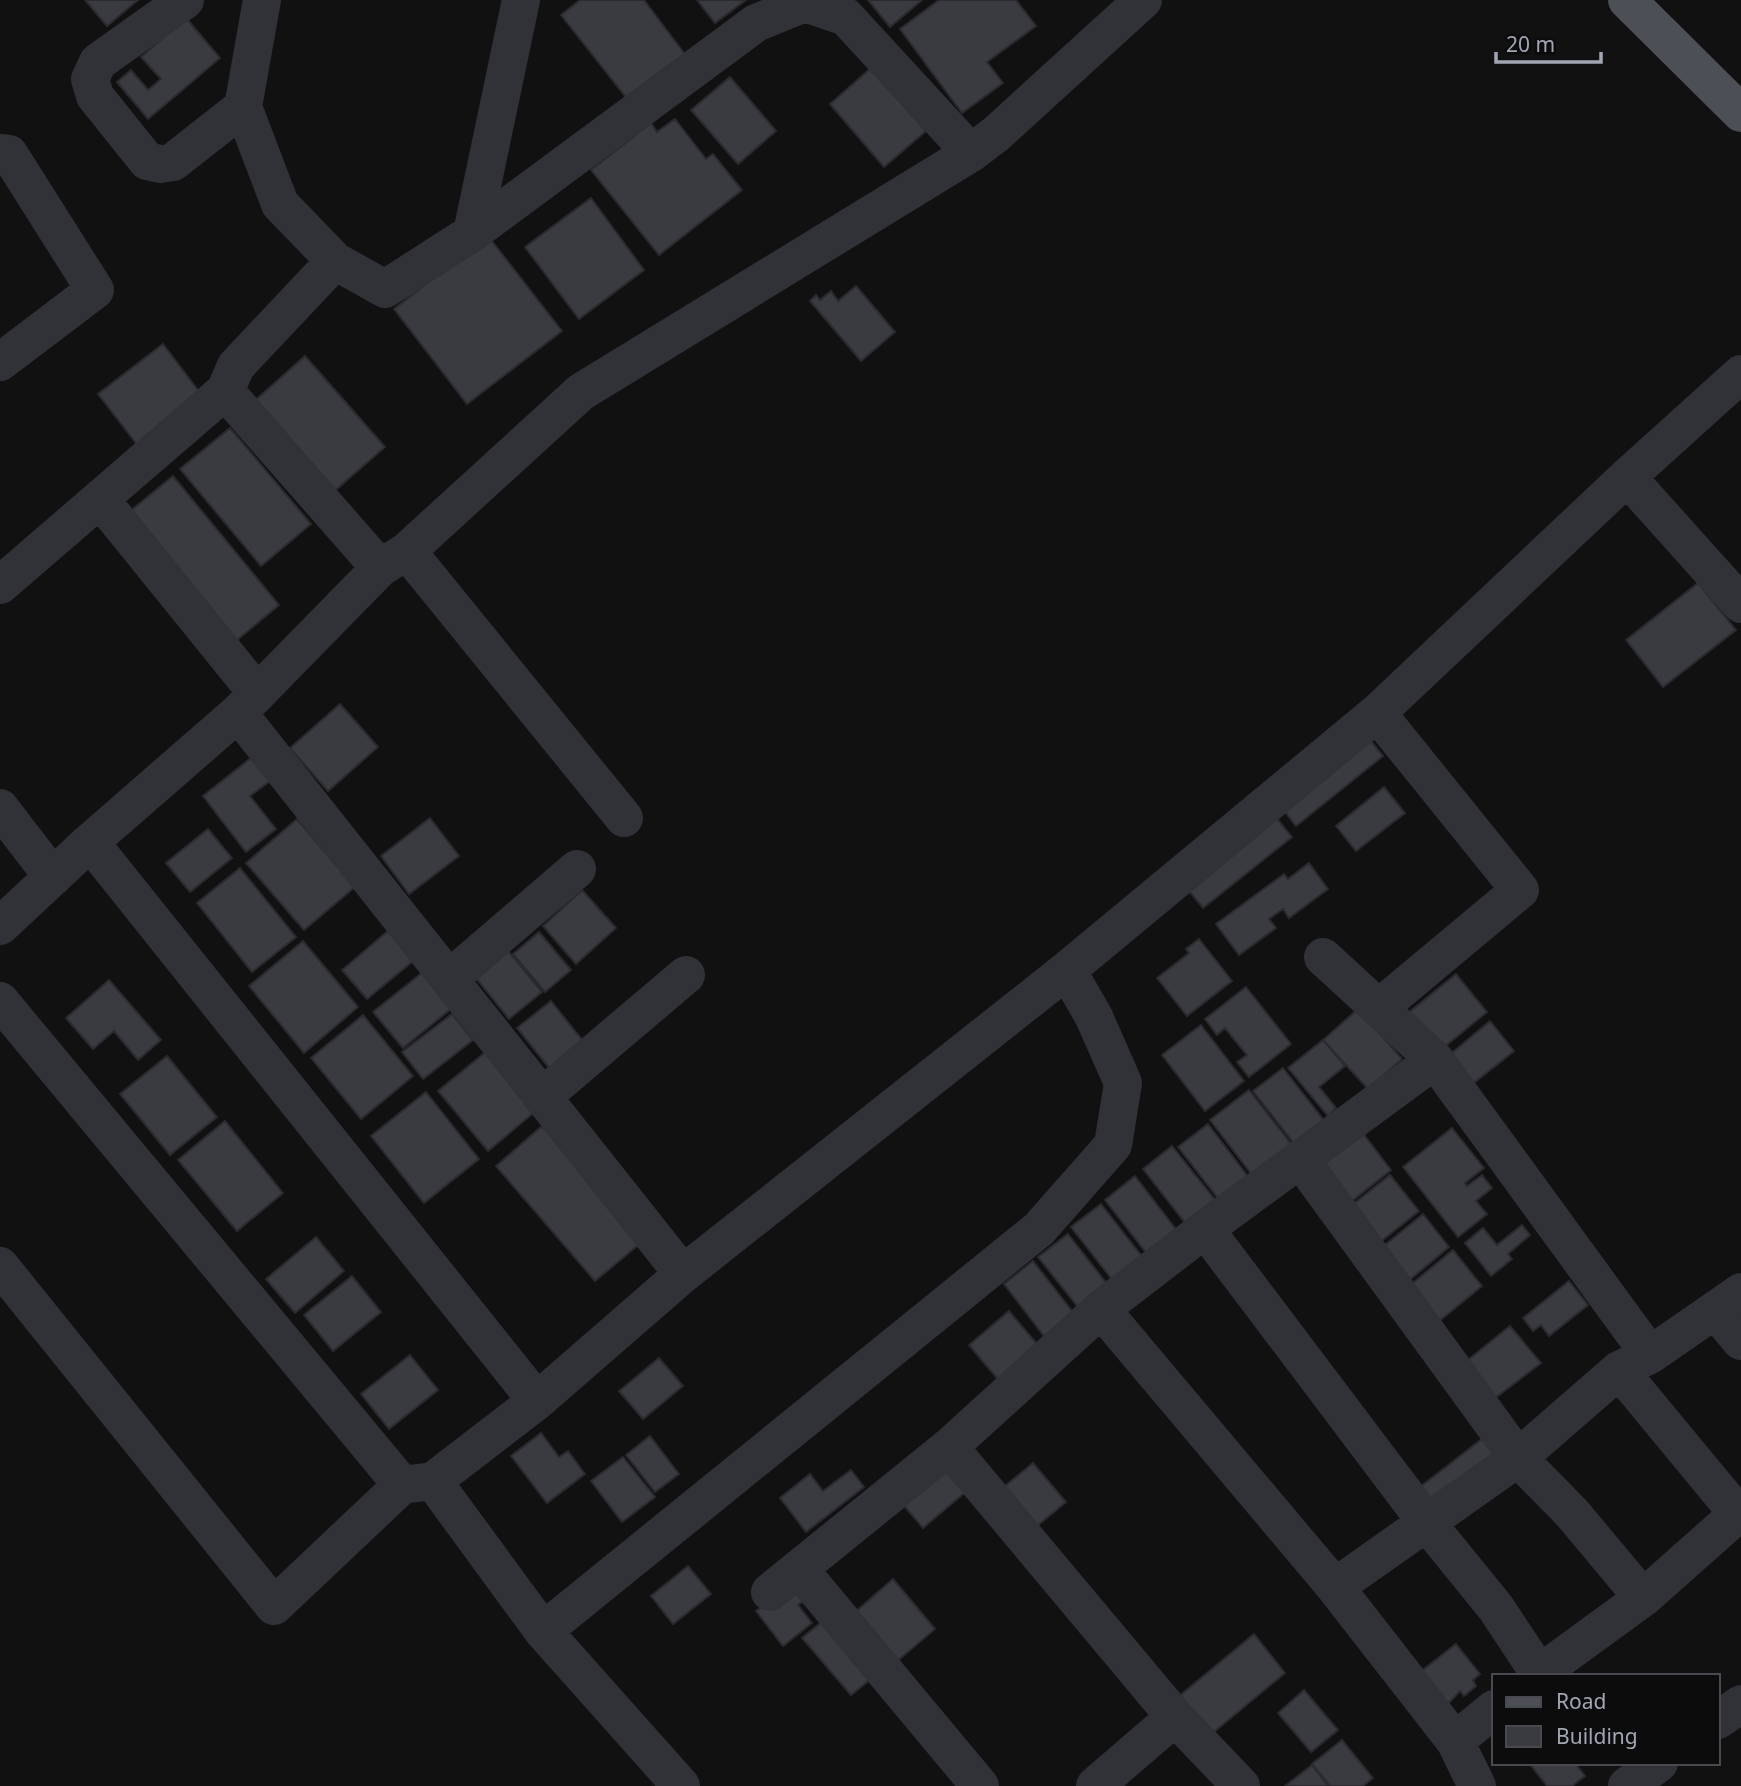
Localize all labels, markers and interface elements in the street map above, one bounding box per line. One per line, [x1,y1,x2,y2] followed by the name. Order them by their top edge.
[1496,21,1601,65] scale bar
[1506,30,1555,58] text: 20 m
[1492,1674,1720,1765] legend
[1556,1687,1606,1715] text: Road
[1556,1722,1638,1750] text: Building

